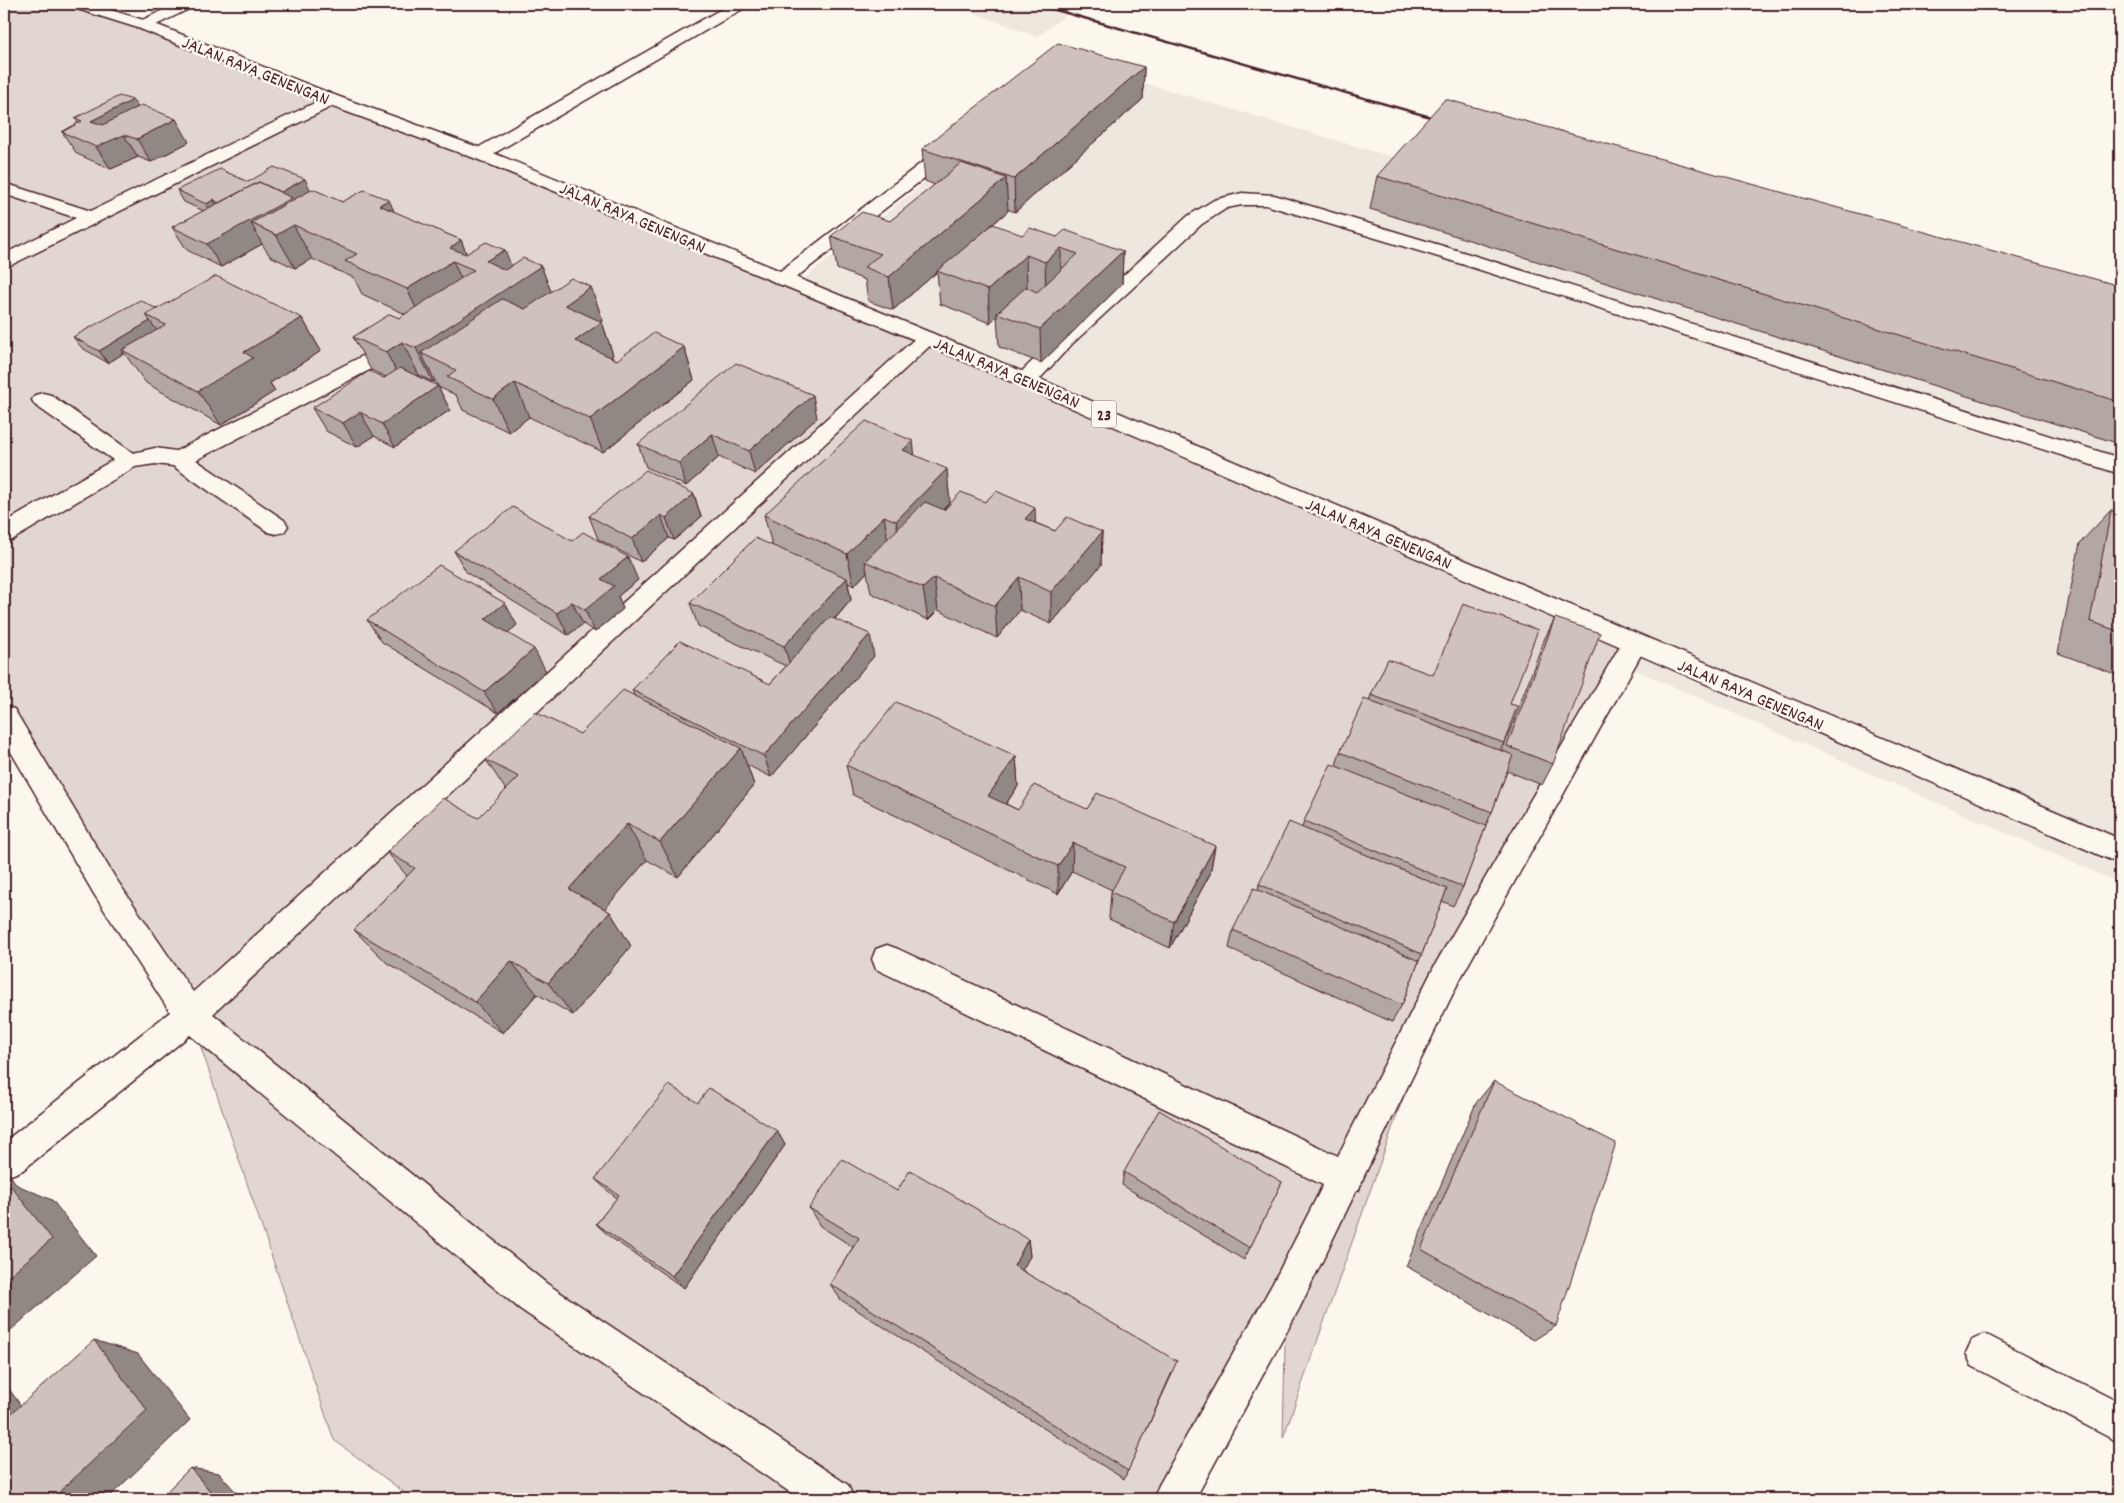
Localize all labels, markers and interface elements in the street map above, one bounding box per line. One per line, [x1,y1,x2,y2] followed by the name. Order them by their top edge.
[178,31,332,113] street label: JALAN RAYA GENENGAN
[555,177,709,261] street label: JALAN RAYA GENENGAN
[929,332,1083,416] street label: JALAN RAYA GENENGAN
[1092,400,1116,428] road number: 23
[1301,493,1455,577] street label: JALAN RAYA GENENGAN
[1673,654,1827,738] street label: JALAN RAYA GENENGAN

